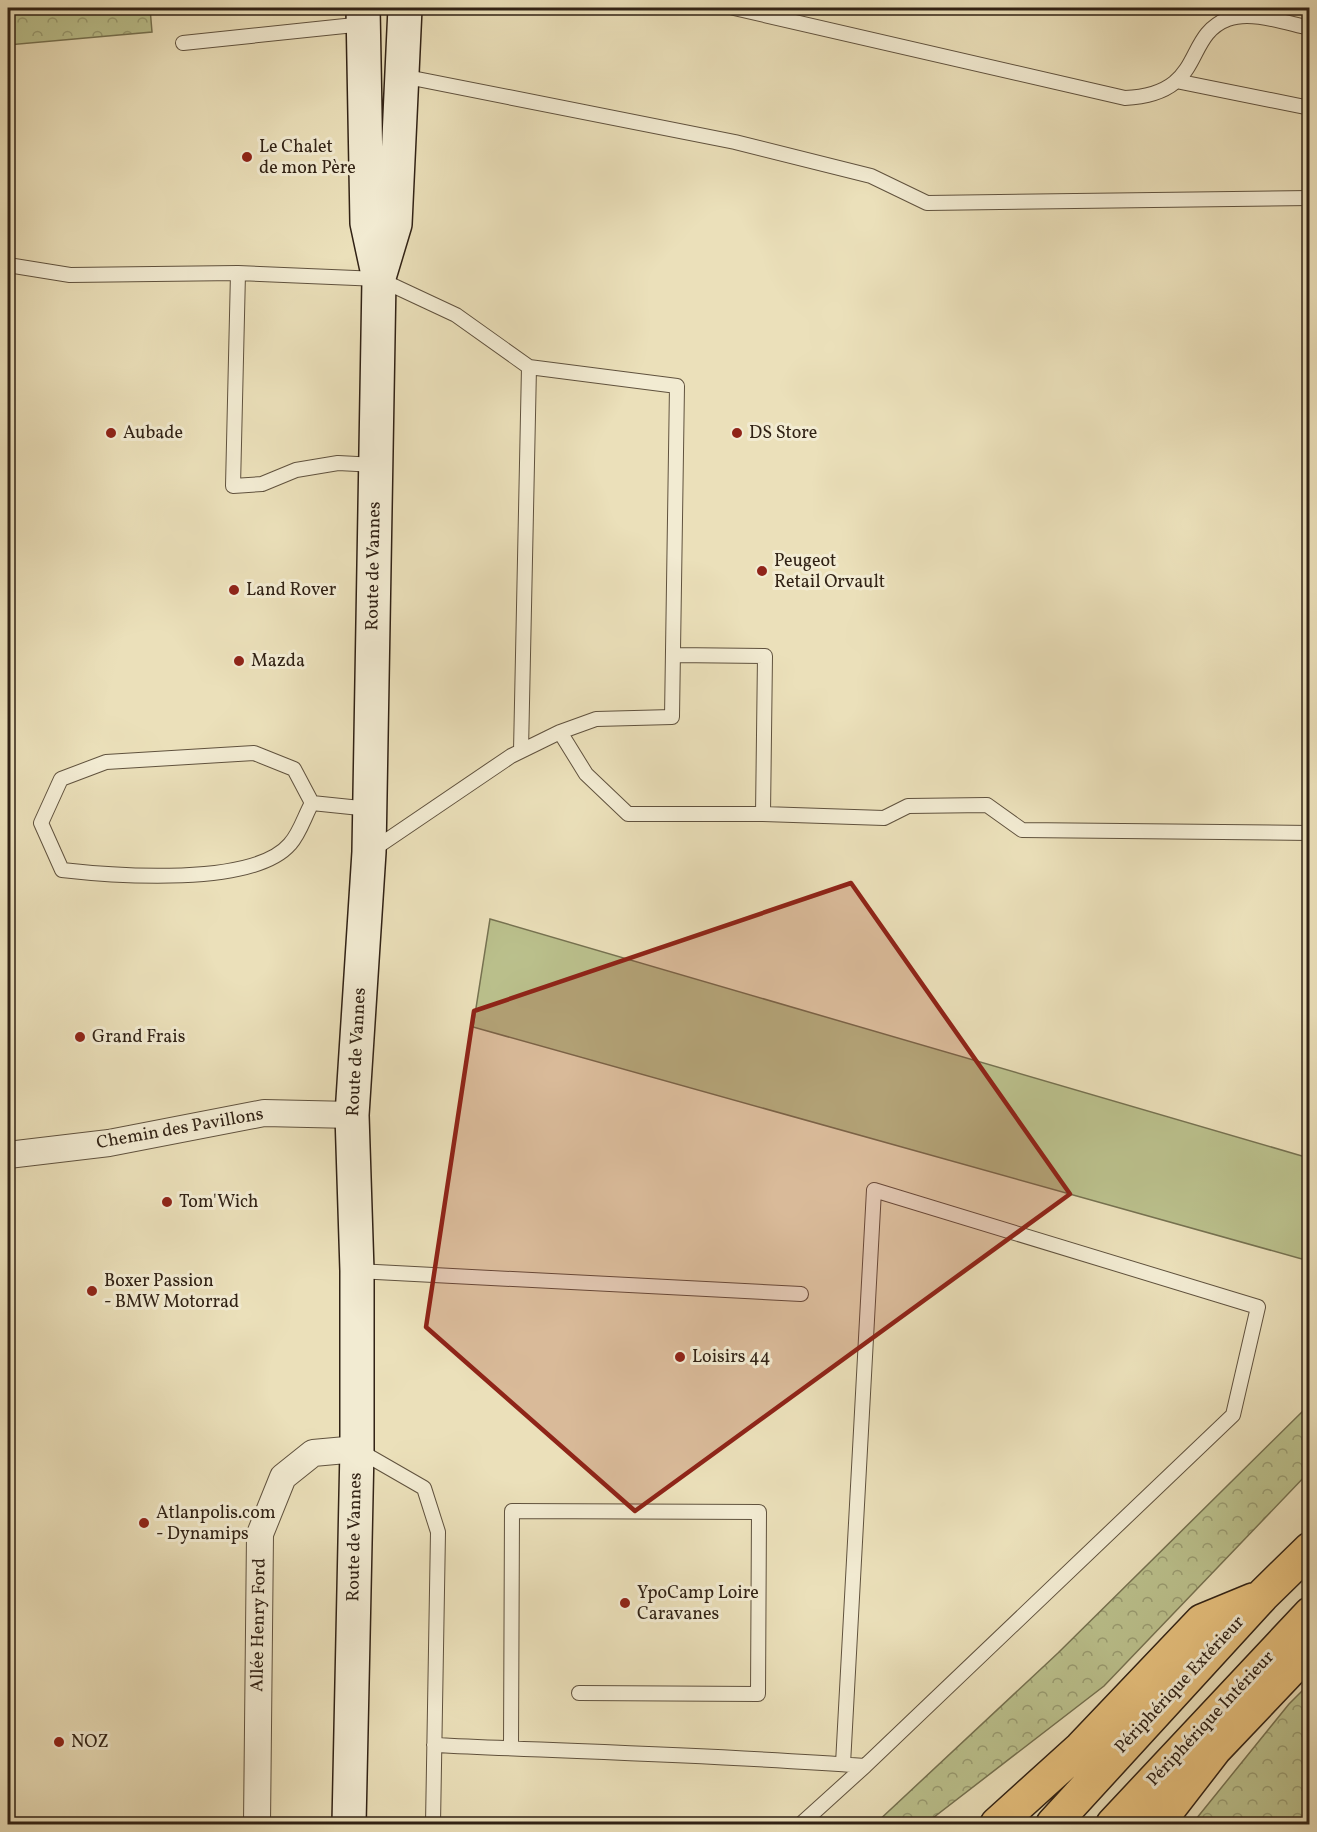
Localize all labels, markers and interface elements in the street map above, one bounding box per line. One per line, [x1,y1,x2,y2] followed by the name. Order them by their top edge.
[259,135,356,181] place label: Le Chalet de mon Père
[240,150,254,164] marker: Le Chalet de mon Père
[123,421,183,446] place label: Aubade
[749,421,817,446] place label: DS Store
[104,426,118,440] marker: Aubade
[730,426,744,440] marker: DS Store
[360,501,388,631] street label: Route de Vannes
[774,549,885,595] place label: Peugeot Retail Orvault
[755,564,769,578] marker: Peugeot Retail Orvault
[246,578,337,603] place label: Land Rover
[227,583,241,597] marker: Land Rover
[251,649,305,674] place label: Mazda
[232,654,246,668] marker: Mazda
[341,987,373,1117] street label: Route de Vannes
[92,1025,185,1050] place label: Grand Frais
[73,1030,87,1044] marker: Grand Frais
[94,1102,266,1156] street label: Chemin des Pavillons
[179,1190,259,1215] place label: Tom'Wich
[160,1195,174,1209] marker: Tom'Wich
[104,1269,239,1315] place label: Boxer Passion - BMW Motorrad
[85,1284,99,1298] marker: Boxer Passion - BMW Motorrad
[692,1345,771,1370] place label: Loisirs 44
[673,1350,687,1364] marker: Loisirs 44
[341,1472,369,1602] street label: Route de Vannes
[156,1501,276,1547] place label: Atlanpolis.com - Dynamips
[137,1516,151,1530] marker: Atlanpolis.com - Dynamips
[245,1558,273,1692] street label: Allée Henry Ford
[637,1581,759,1627] place label: YpoCamp Loire Caravanes
[618,1596,632,1610] marker: YpoCamp Loire Caravanes
[1109,1610,1251,1759] street label: Périphérique Extérieur
[1141,1645,1281,1792] street label: Périphérique Intérieur
[71,1730,109,1755] place label: NOZ
[52,1735,66,1749] marker: NOZ

